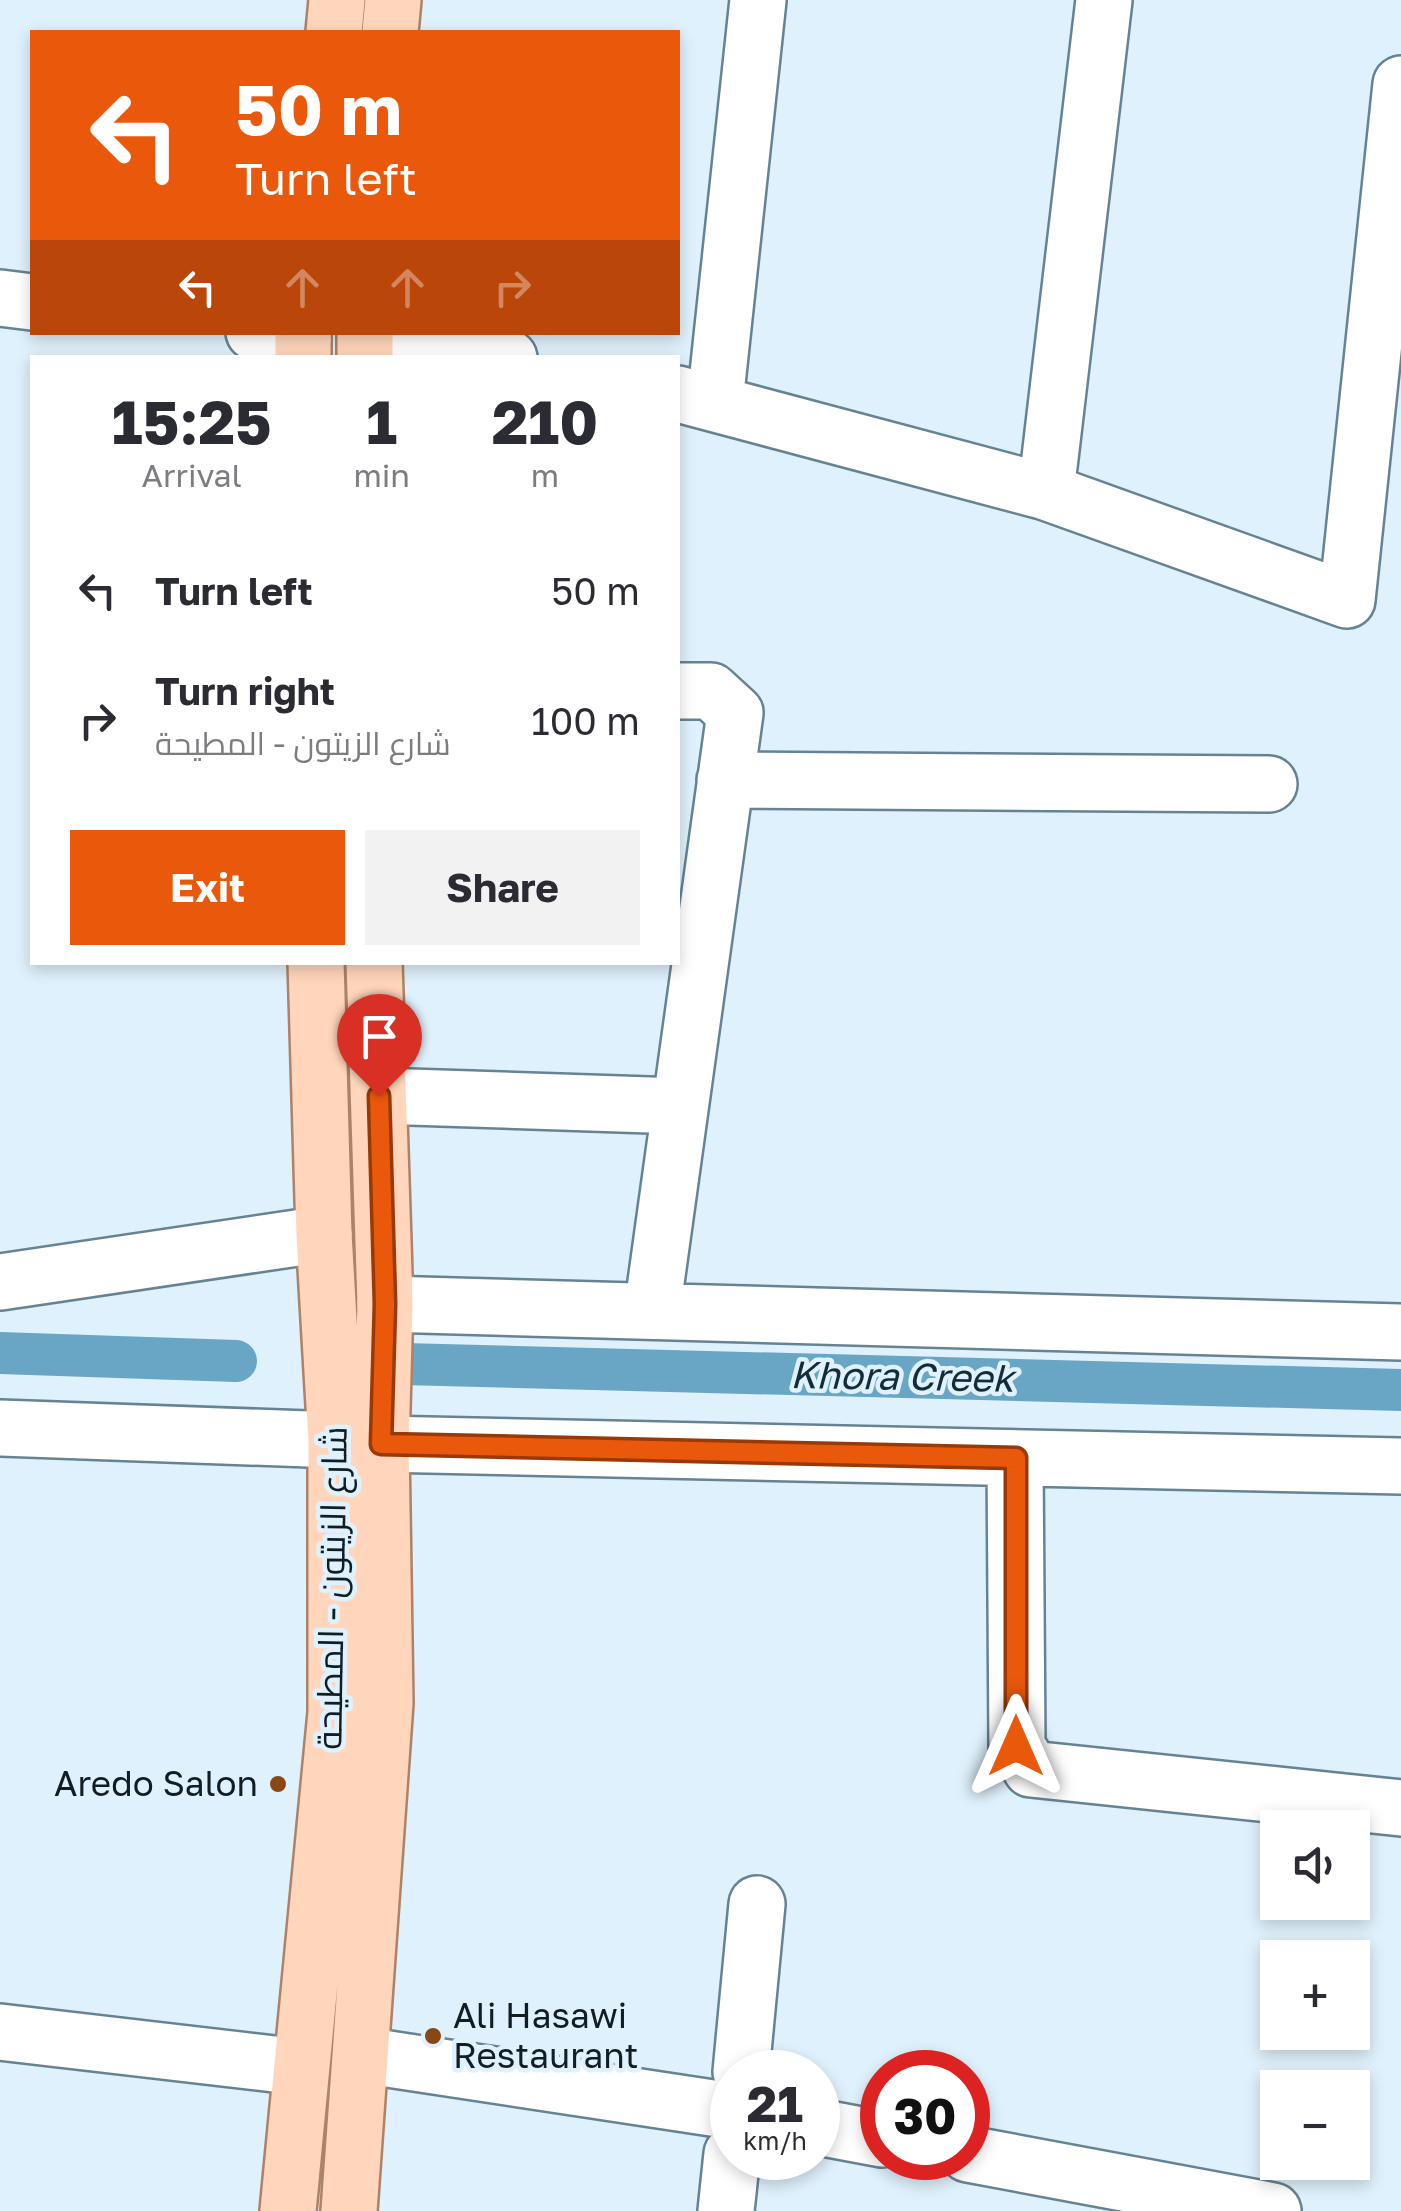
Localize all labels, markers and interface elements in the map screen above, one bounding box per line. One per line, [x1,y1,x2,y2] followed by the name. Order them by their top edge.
[235,66,402,150] text: 50 m
[70,70,200,200] icon: left
[235,151,417,205] text: Turn left
[170,260,225,315] icon: left
[275,260,330,315] icon: ahead
[380,260,435,315] icon: ahead
[485,260,540,315] icon: right
[112,385,272,457] text: 15:25
[366,385,397,457] text: 1
[492,385,598,457] text: 210
[142,456,242,494] text: Arrival
[353,456,410,494] text: min
[531,456,559,494] text: m
[70,563,125,618] icon: left
[155,568,313,613] text: Turn left
[551,568,640,613] text: 50 m
[155,668,335,713] text: Turn right
[70,693,125,748] icon: right
[531,698,640,743] text: 100 m
[155,724,451,762] text: شارع الزيتون - المطيحة
[70,830,345,945] button: Exit
[365,830,640,945] button: Share
[337,994,422,1097] pin
[352,1009,407,1064] icon: arrive
[790,1351,1018,1400] water label: Khora Creek
[307,1426,358,1750] street label: شارع الزيتون - المطيحة
[964,1694,1068,1798] position arrow
[54,1762,258,1804] place label: Aredo Salon
[267,1773,289,1795] marker: Aredo Salon
[1260,1810,1370,2180] map controls
[1260,1810,1370,1920] button: sound
[1260,1940,1370,2050] button: +
[453,1994,639,2076] place label: Ali Hasawi Restaurant
[422,2025,444,2047] marker: Ali Hasawi Restaurant
[860,2050,990,2180] speed limit sign: 30
[1260,2070,1370,2180] button: −
[747,2073,803,2133] text: 21
[743,2125,807,2156] text: km/h

